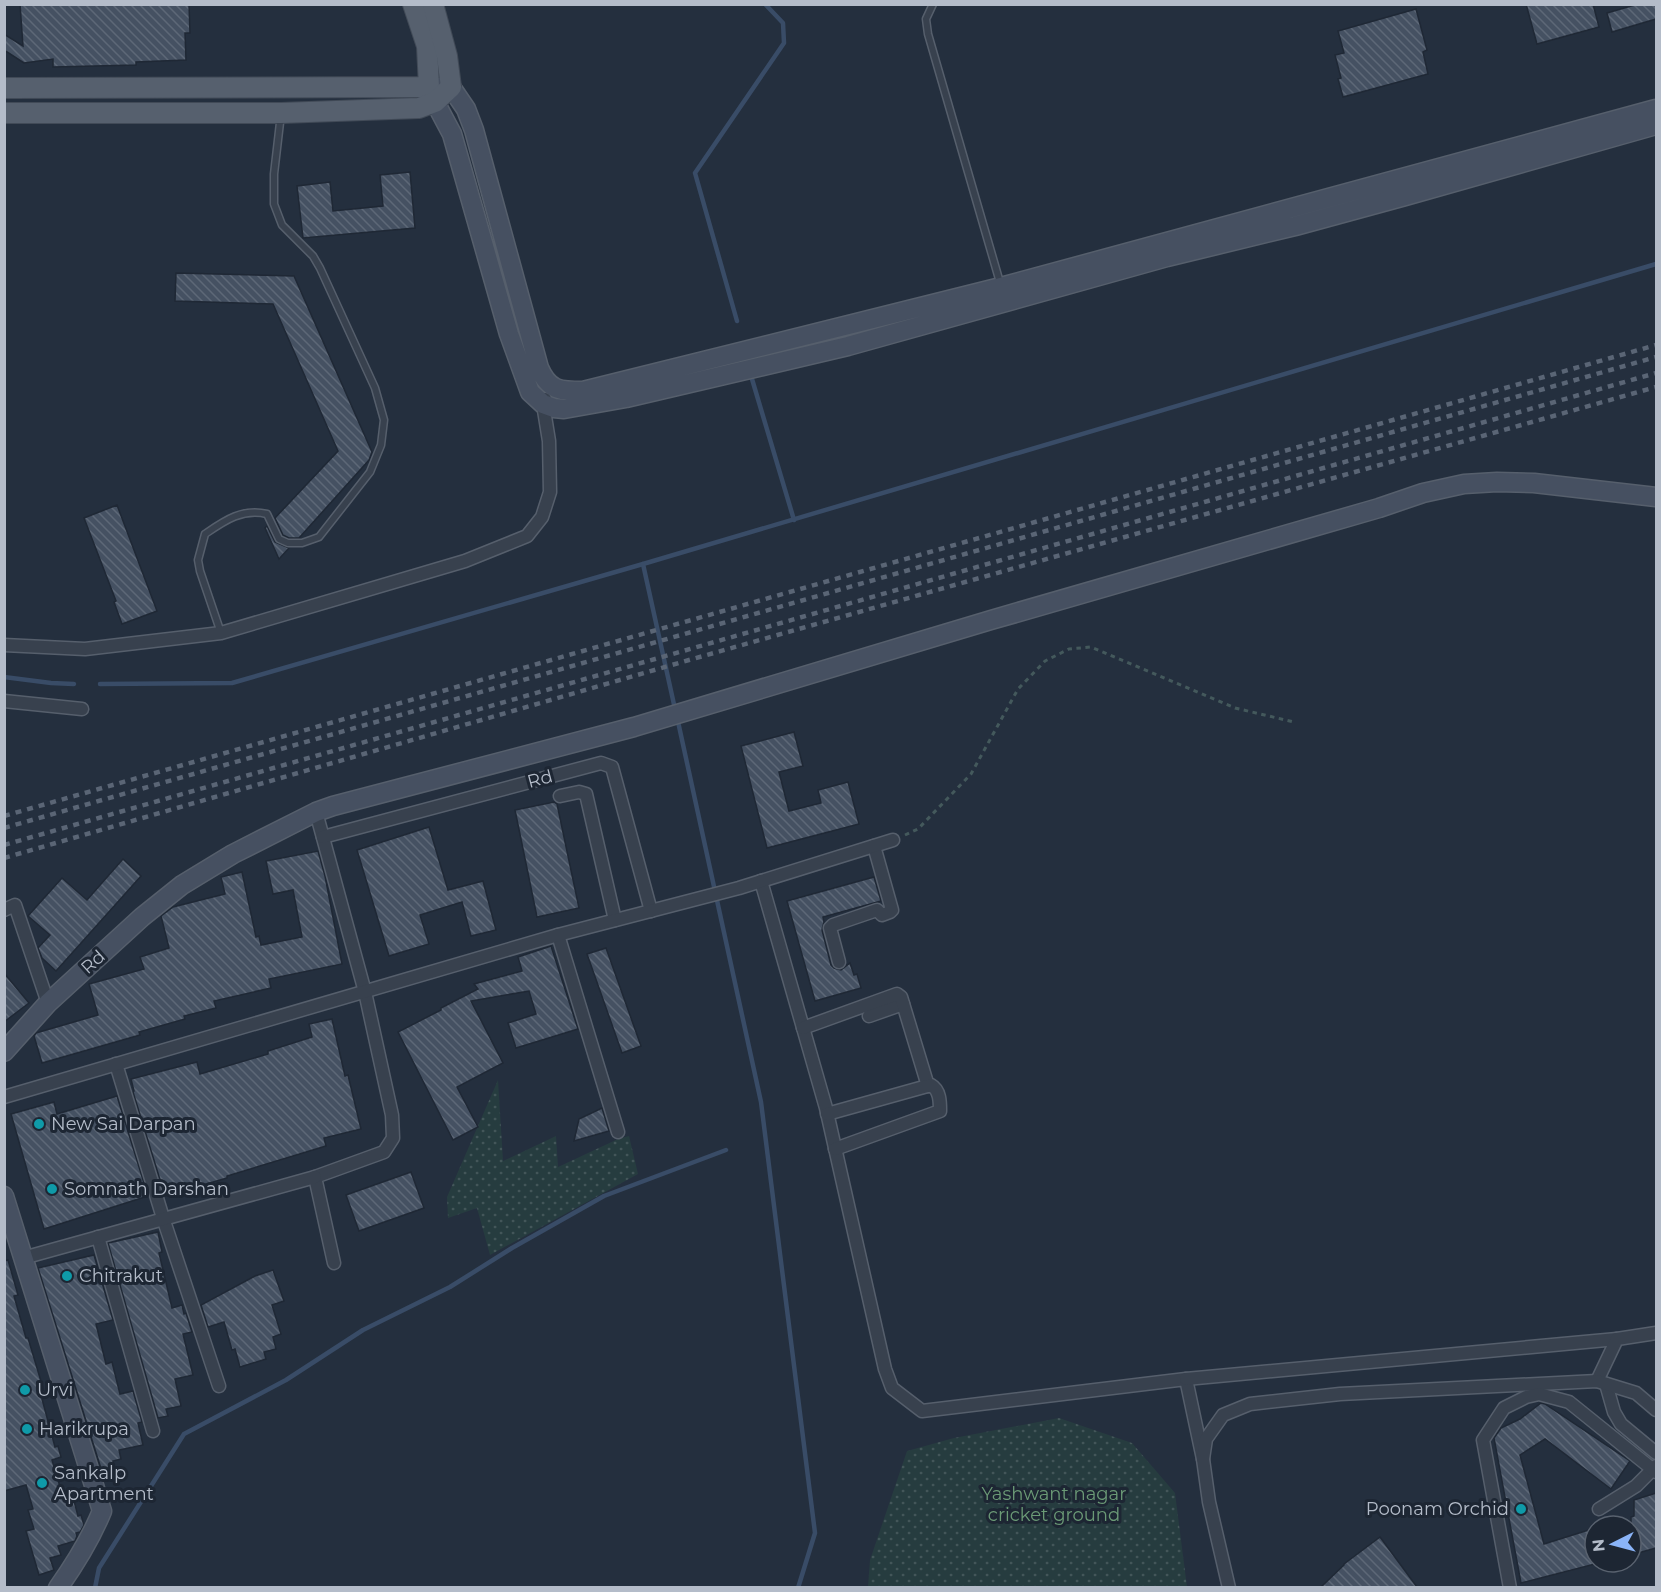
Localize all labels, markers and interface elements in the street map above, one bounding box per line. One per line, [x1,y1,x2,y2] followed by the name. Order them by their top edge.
[525,765,555,793] street label: Rd
[76,945,110,979] street label: Rd
[51,1113,196,1135] place label: New Sai Darpan
[32,1117,46,1131] marker: New Sai Darpan
[64,1178,229,1200] place label: Somnath Darshan
[45,1182,59,1196] marker: Somnath Darshan
[79,1265,163,1287] place label: Chitrakut
[60,1269,74,1283] marker: Chitrakut
[37,1379,73,1401] place label: Urvi
[18,1383,32,1397] marker: Urvi
[39,1418,129,1440] place label: Harikrupa
[20,1422,34,1436] marker: Harikrupa
[54,1462,154,1505] place label: Sankalp Apartment
[35,1476,49,1490] marker: Sankalp Apartment
[982,1483,1126,1526] park label: Yashwant nagar cricket ground
[1366,1498,1509,1520] place label: Poonam Orchid
[1514,1502,1528,1516] marker: Poonam Orchid
[1583,1514,1643,1574] north arrow
[1588,1538,1609,1553] text: N

